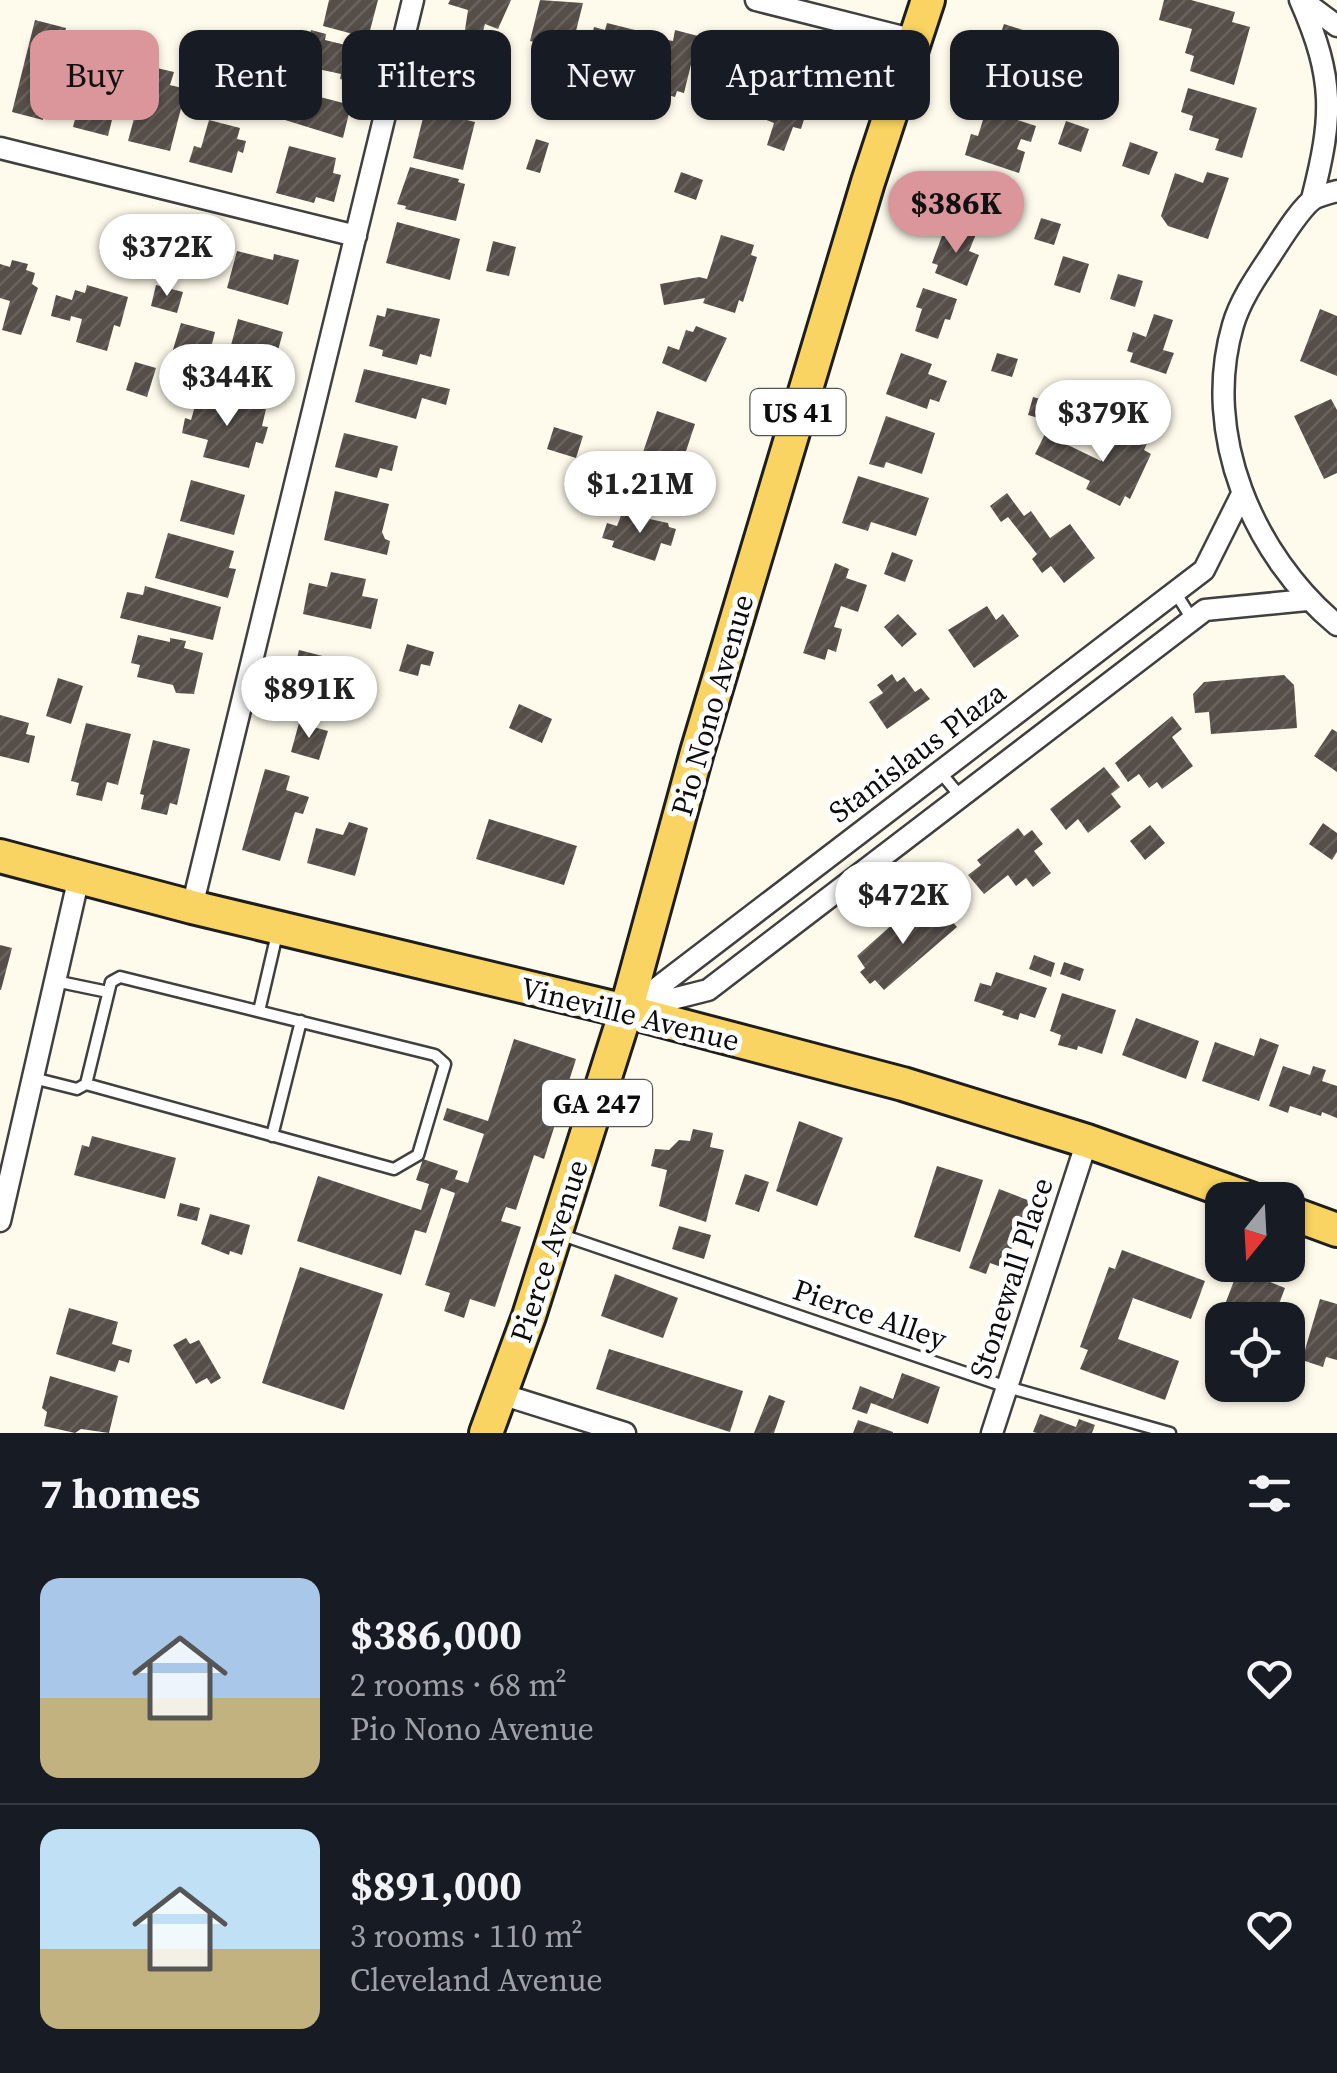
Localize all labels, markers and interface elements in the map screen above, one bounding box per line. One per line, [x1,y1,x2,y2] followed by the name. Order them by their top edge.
[30,30,159,120] chip: Buy
[179,30,322,120] chip: Rent
[342,30,511,120] chip: Filters
[531,30,671,120] chip: New
[691,30,930,120] chip: Apartment
[950,30,1119,120] chip: House
[886,171,1026,256] pin: $386K
[910,181,1002,225] text: $386K
[97,214,237,299] pin: $372K
[121,224,213,268] text: $372K
[157,344,297,429] pin: $344K
[181,354,273,398] text: $344K
[1033,380,1173,465] pin: $379K
[750,389,846,435] road number: US 41
[1057,390,1149,434] text: $379K
[559,451,721,536] pin: $1.21M
[586,461,694,505] text: $1.21M
[661,589,763,821] street label: Pio Nono Avenue
[239,656,379,741] pin: $891K
[263,666,355,710] text: $891K
[820,671,1014,832] street label: Stanislaus Plaza
[833,862,973,947] pin: $472K
[857,872,949,916] text: $472K
[516,967,744,1061] street label: Vineville Avenue
[542,1080,652,1126] road number: GA 247
[500,1154,598,1348] street label: Pierce Avenue
[959,1172,1063,1384] street label: Stonewall Place
[1205,1182,1305,1282] north arrow
[1205,1182,1305,1402] map controls
[788,1269,953,1360] street label: Pierce Alley
[1205,1302,1305,1402] button: locate
[40,1464,200,1522] text: 7 homes
[1242,1466,1297,1521] icon: filters
[350,1605,522,1663] text: $386,000
[120,1618,240,1738] icon: home
[1242,1651,1297,1706] icon: heart
[350,1663,567,1707] text: 2 rooms · 68 m²
[350,1707,594,1751] text: Pio Nono Avenue
[350,1856,522,1914] text: $891,000
[120,1869,240,1989] icon: home
[1242,1902,1297,1957] icon: heart
[350,1914,583,1958] text: 3 rooms · 110 m²
[350,1958,603,2002] text: Cleveland Avenue

